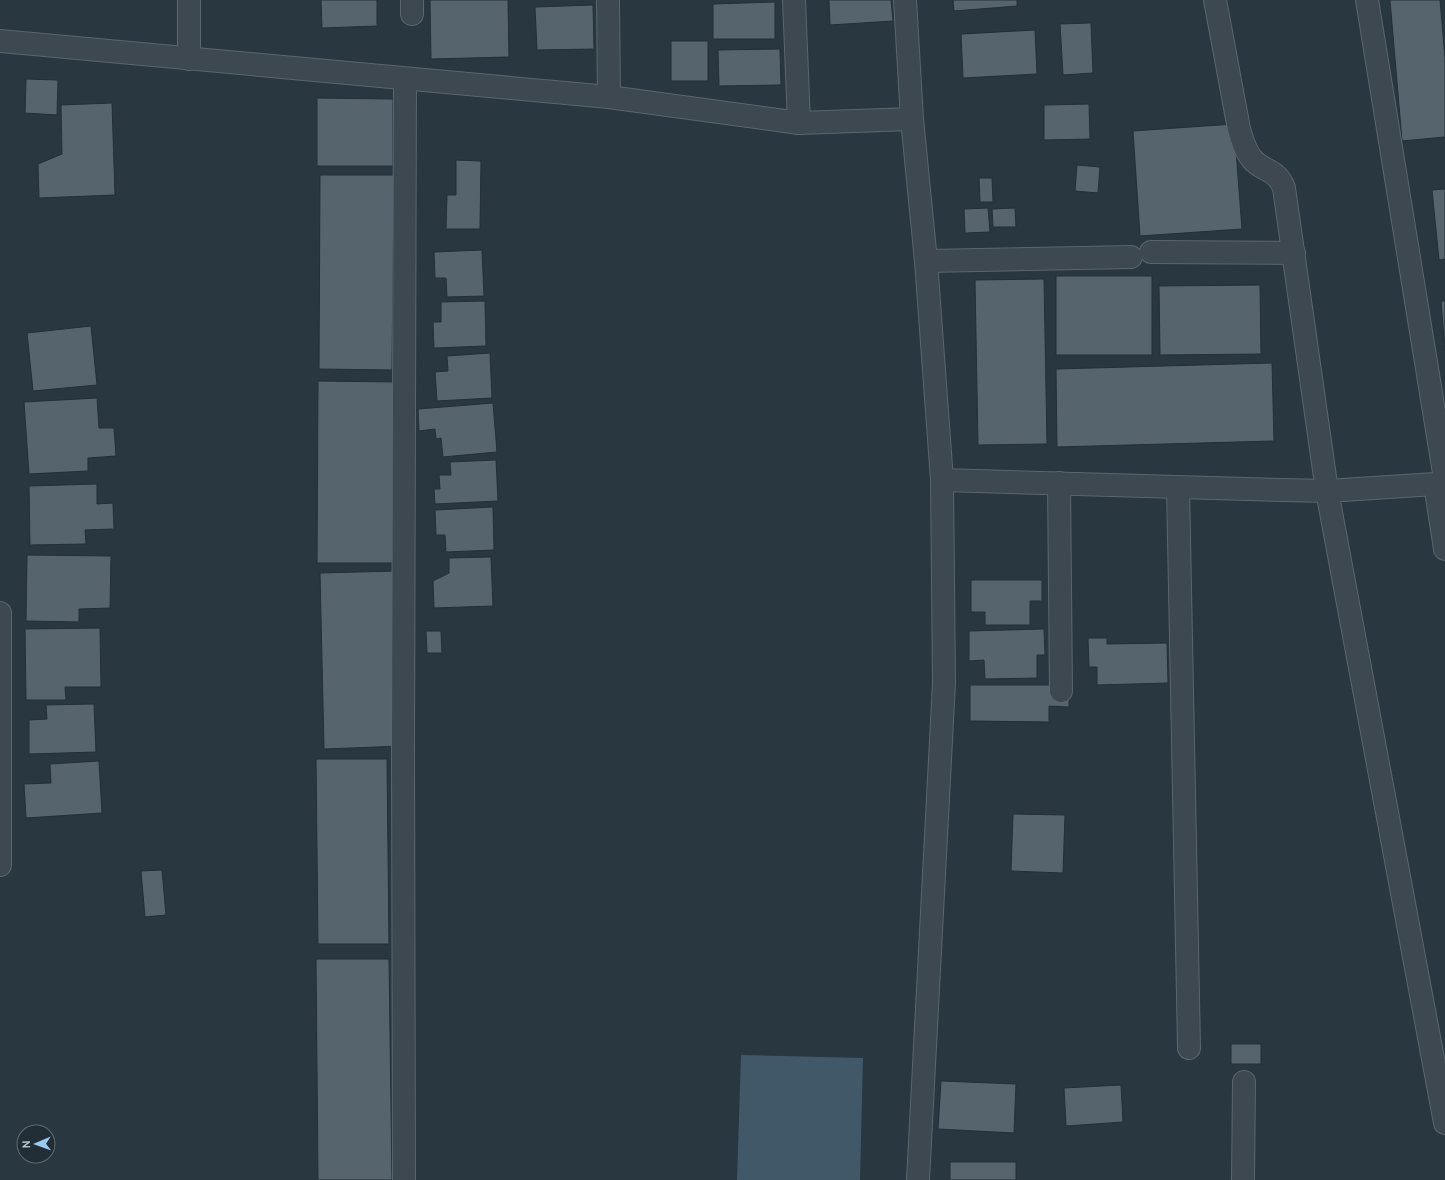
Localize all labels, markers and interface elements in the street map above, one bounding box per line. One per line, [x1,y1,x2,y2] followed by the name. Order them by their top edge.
[16,1124,56,1164] north arrow
[20,1140,34,1149] text: N

